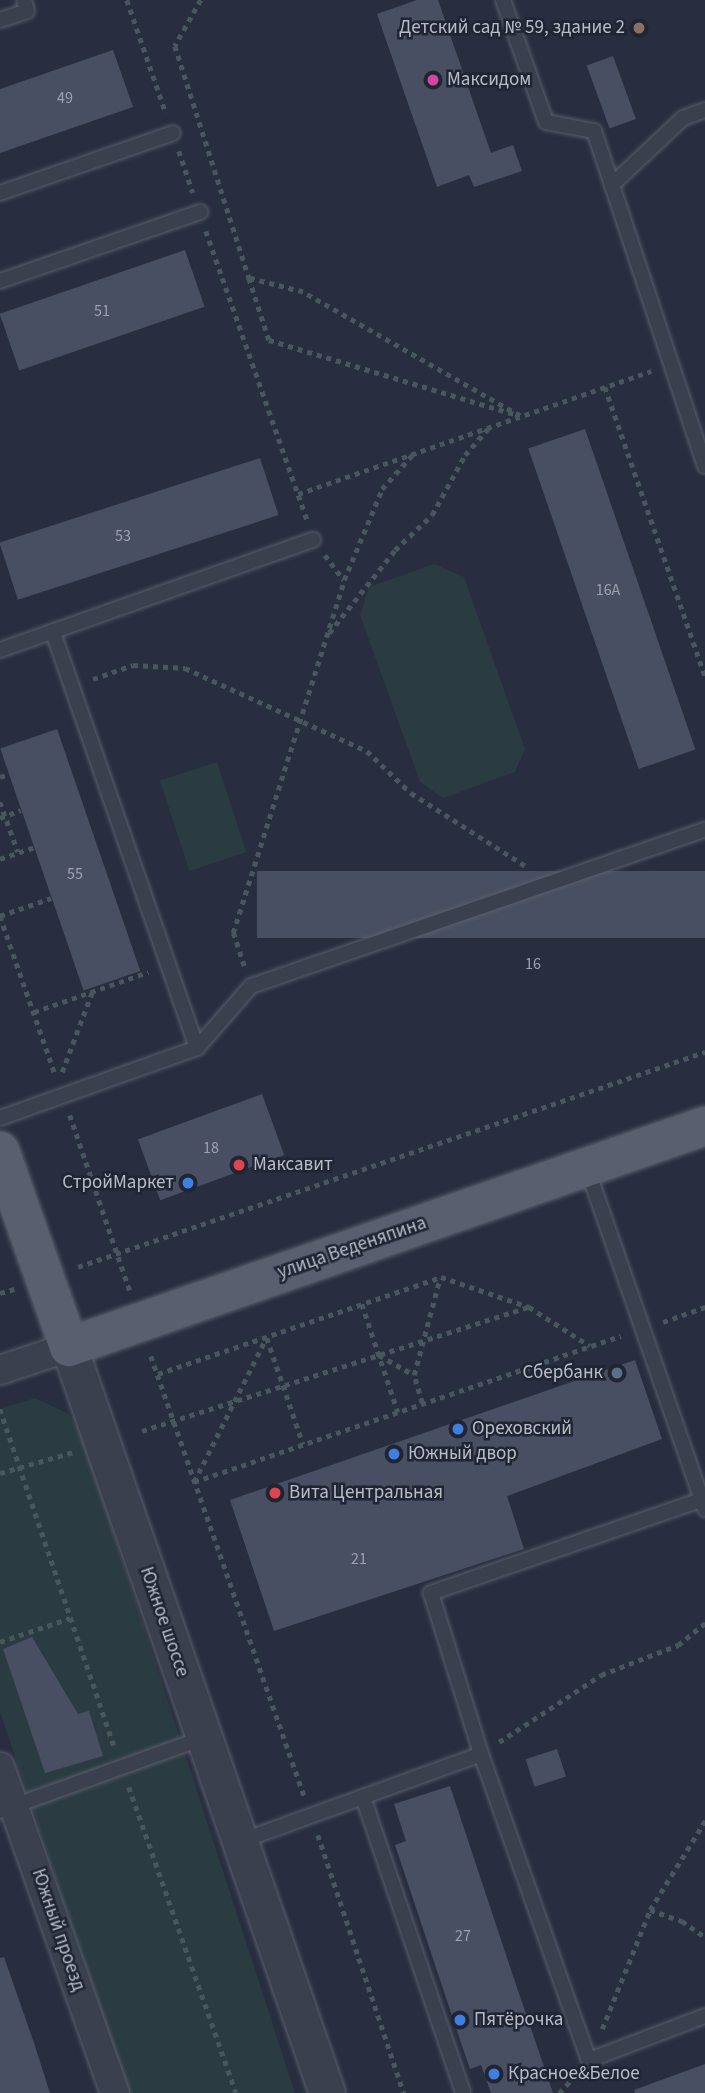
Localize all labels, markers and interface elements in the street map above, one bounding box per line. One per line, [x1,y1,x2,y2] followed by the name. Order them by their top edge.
[399,17,625,39] place label: Детский сад № 59, здание 2
[631,20,647,36] marker: Детский сад № 59, здание 2
[447,69,531,91] place label: Максидом
[425,72,441,88] marker: Максидом
[57,88,73,108] house number: 49
[94,301,110,321] house number: 51
[115,526,131,546] house number: 53
[596,580,620,600] house number: 16А
[67,864,83,884] house number: 55
[525,954,541,974] house number: 16
[203,1138,219,1158] house number: 18
[253,1154,333,1176] place label: Максавит
[231,1157,247,1173] marker: Максавит
[62,1172,174,1194] place label: СтройМаркет
[180,1175,196,1191] marker: СтройМаркет
[275,1212,429,1284] street label: улица Веденяпина
[522,1362,603,1384] place label: Сбербанк
[609,1365,625,1381] marker: Сбербанк
[472,1418,572,1440] place label: Ореховский
[450,1421,466,1437] marker: Ореховский
[408,1443,517,1465] place label: Южный двор
[386,1446,402,1462] marker: Южный двор
[289,1482,443,1504] place label: Вита Центральная
[267,1485,283,1501] marker: Вита Центральная
[351,1549,367,1569] house number: 21
[135,1564,193,1680] street label: Южное шоссе
[26,1866,90,1994] street label: Южный проезд
[455,1926,471,1946] house number: 27
[474,2009,563,2031] place label: Пятёрочка
[452,2012,468,2028] marker: Пятёрочка
[508,2063,640,2085] place label: Красное&Белое
[486,2066,502,2082] marker: Красное&Белое

